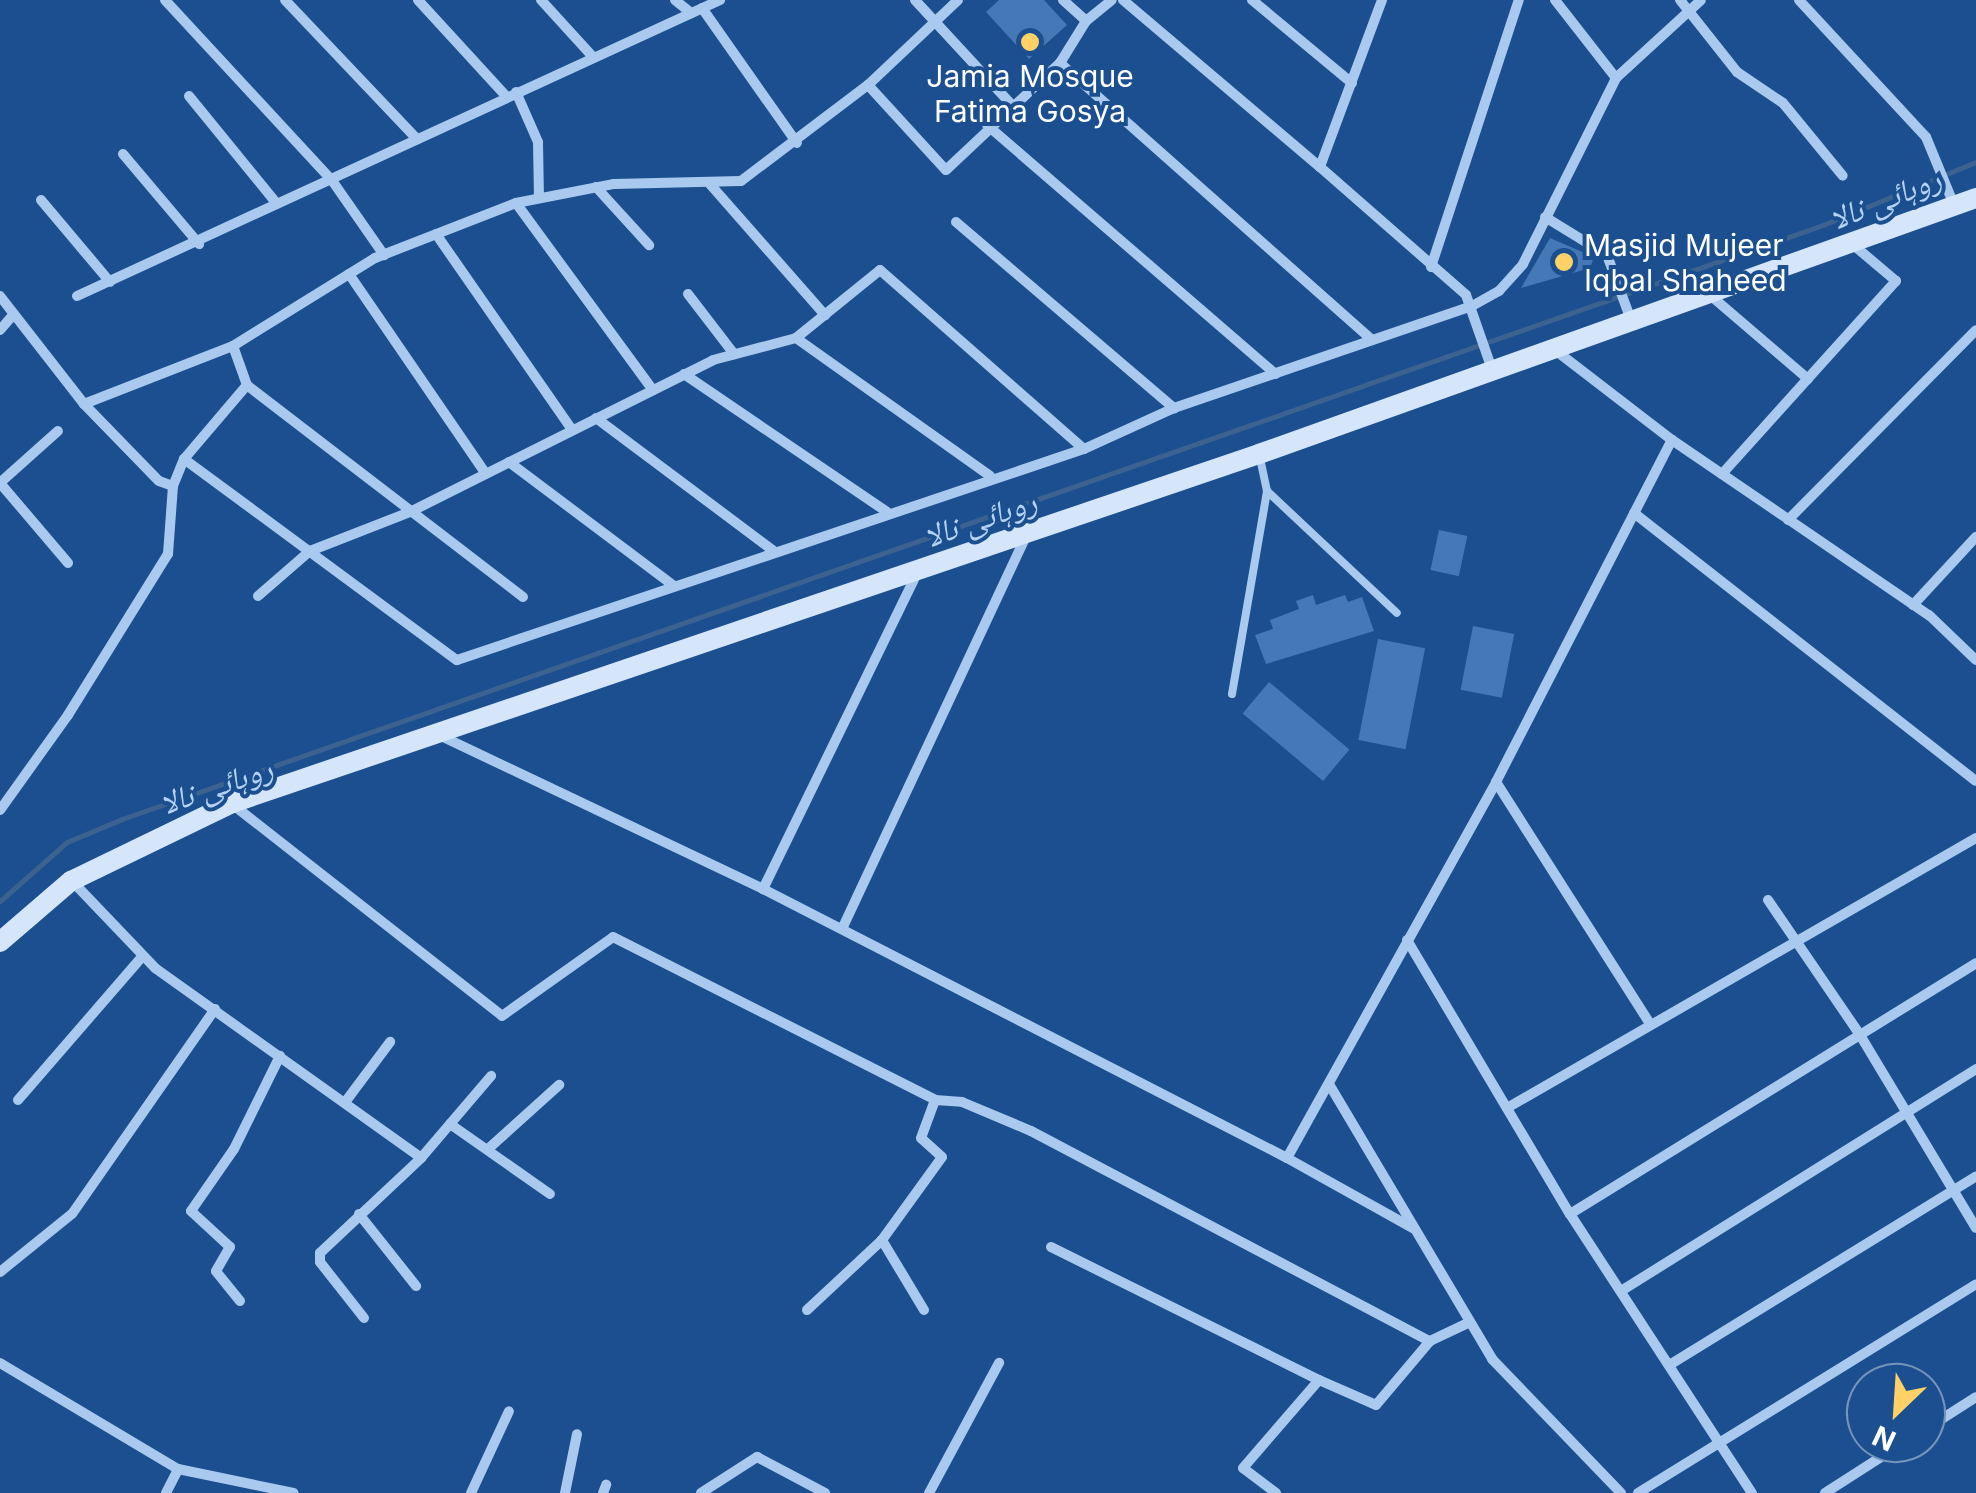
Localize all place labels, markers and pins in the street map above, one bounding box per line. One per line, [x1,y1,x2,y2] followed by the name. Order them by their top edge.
[1019,31,1041,53] marker: Jamia Mosque Fatima Gosya
[926,58,1134,128] place label: Jamia Mosque Fatima Gosya
[1584,227,1787,298] place label: Masjid Mujeer Iqbal Shaheed
[1553,251,1575,273] marker: Masjid Mujeer Iqbal Shaheed

